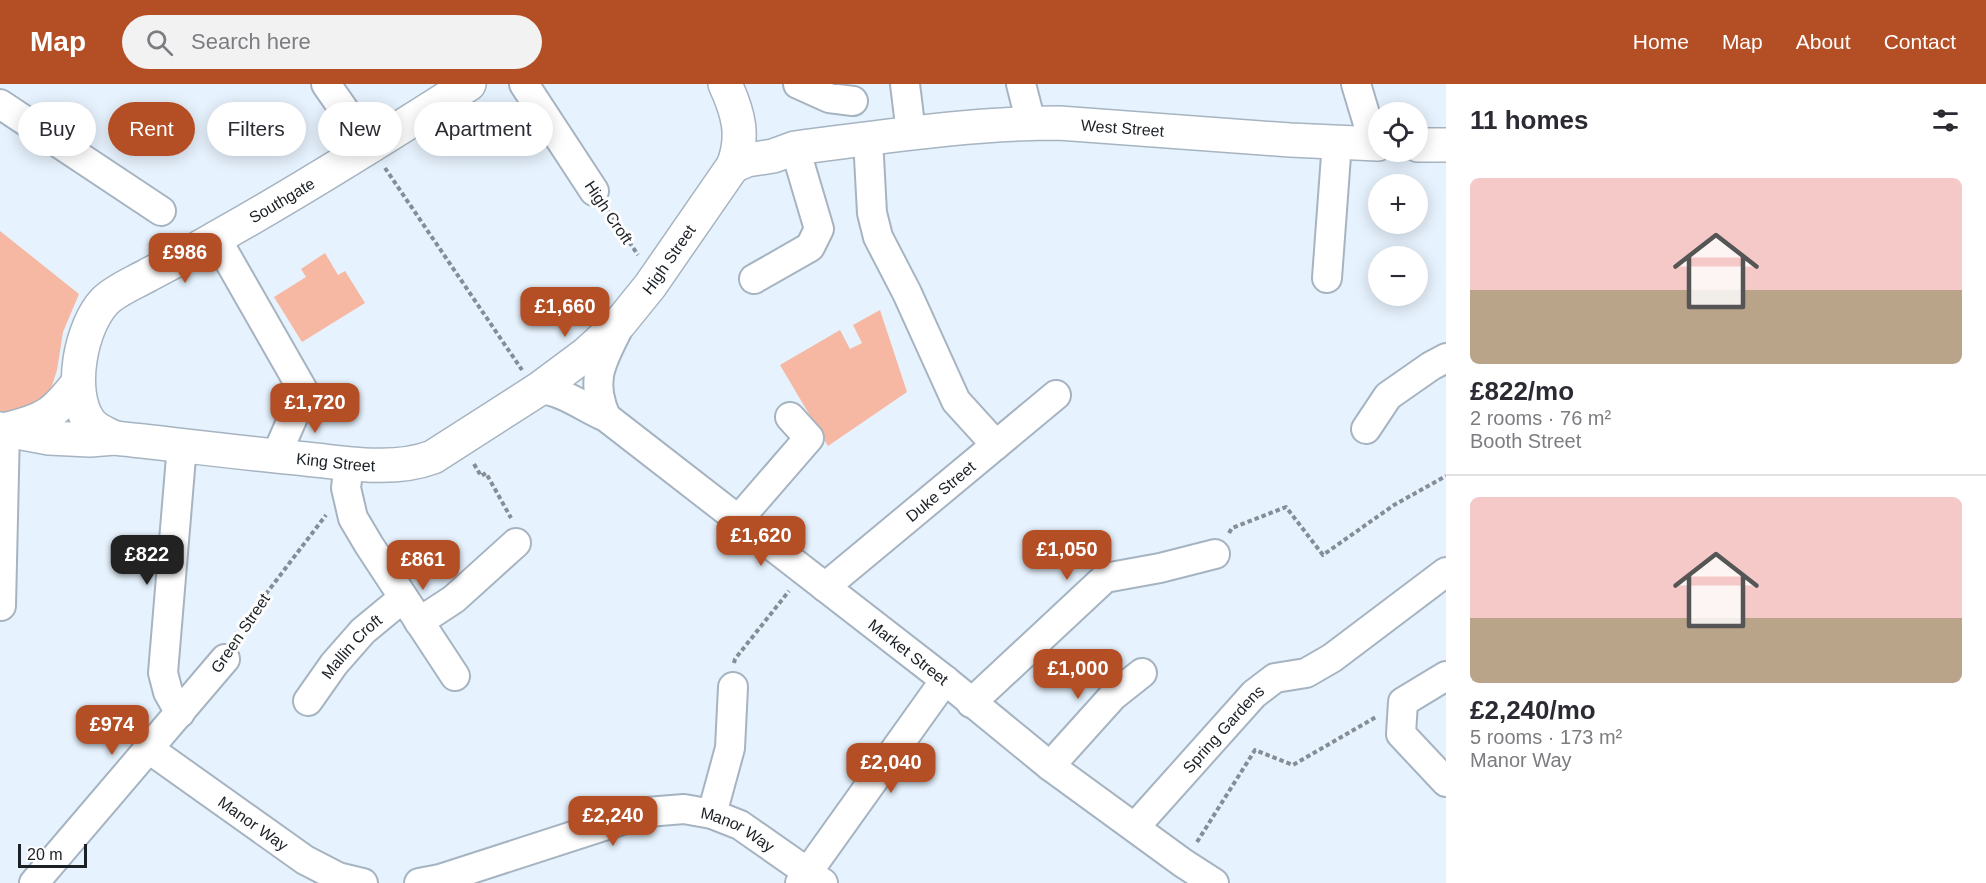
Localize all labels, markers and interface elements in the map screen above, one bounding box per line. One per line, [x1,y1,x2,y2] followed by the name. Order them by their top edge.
[122,15,542,69] search box
[30,26,86,57] text: Map
[143,26,176,59] icon: search
[191,29,311,54] text: Search here
[1633,30,1689,53] text: Home
[1722,30,1763,53] text: Map
[1796,30,1851,53] text: About
[1884,30,1956,53] text: Contact
[18,102,96,156] chip: Buy
[108,102,195,156] chip: Rent
[207,102,306,156] chip: Filters
[318,102,402,156] chip: New
[414,102,553,156] chip: Apartment
[1368,102,1428,306] map controls
[1368,102,1428,162] button: locate
[1929,104,1962,137] icon: filters
[1470,105,1589,135] text: 11 homes
[1080,117,1165,140] street label: West Street
[1368,174,1428,234] button: +
[246,175,318,226] street label: Southgate
[581,178,636,247] street label: High Croft
[1662,217,1770,325] icon: home
[639,221,699,298] street label: High Street
[149,233,221,284] pin: £986
[163,241,207,263] text: £986
[1368,246,1428,306] button: −
[516,287,614,338] pin: £1,660
[534,295,596,317] text: £1,660
[1470,376,1574,406] text: £822/mo
[266,383,364,434] pin: £1,720
[284,391,346,413] text: £1,720
[1470,407,1611,429] text: 2 rooms · 76 m²
[1470,430,1581,452] text: Booth Street
[295,450,376,474] street label: King Street
[903,458,979,525] street label: Duke Street
[712,516,810,567] pin: £1,620
[730,524,792,546] text: £1,620
[1018,530,1116,581] pin: £1,050
[111,535,183,586] pin: £822
[1662,536,1770,644] icon: home
[1036,538,1098,560] text: £1,050
[387,540,459,591] pin: £861
[125,543,169,565] text: £822
[401,548,445,570] text: £861
[208,590,273,676] street label: Green Street
[318,611,386,682] street label: Mallin Croft
[865,616,952,689] street label: Market Street
[1029,649,1127,700] pin: £1,000
[1047,657,1109,679] text: £1,000
[1180,682,1267,776] street label: Spring Gardens
[1470,695,1596,725] text: £2,240/mo
[76,705,148,756] pin: £974
[90,713,134,735] text: £974
[1470,726,1622,748] text: 5 rooms · 173 m²
[842,743,940,794] pin: £2,040
[1470,749,1572,771] text: Manor Way
[860,751,922,773] text: £2,040
[215,793,291,854] street label: Manor Way
[564,796,662,847] pin: £2,240
[582,804,644,826] text: £2,240
[699,804,777,855] street label: Manor Way
[18,841,87,868] scale bar
[27,846,63,863] text: 20 m

